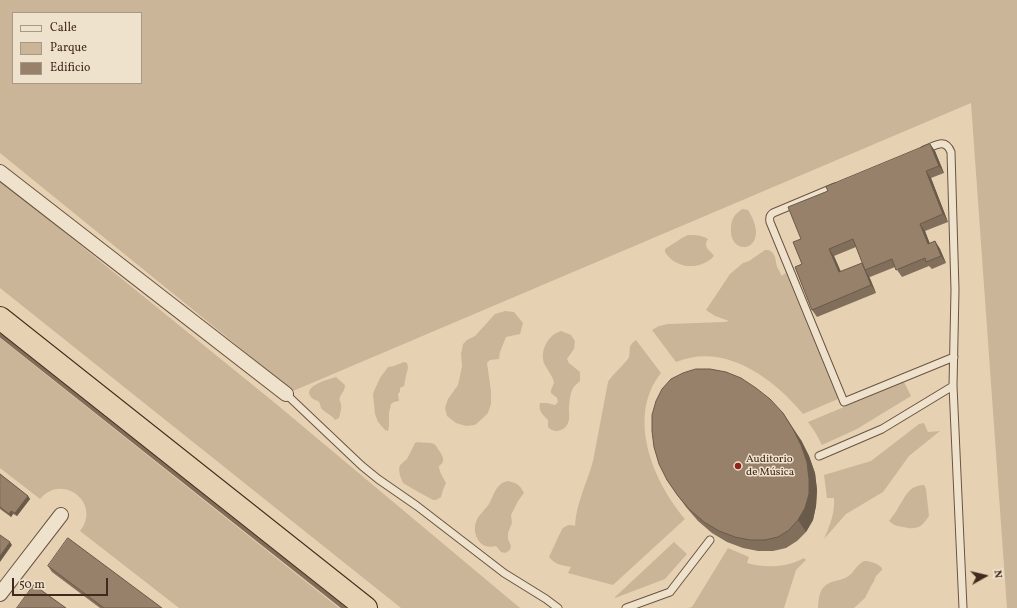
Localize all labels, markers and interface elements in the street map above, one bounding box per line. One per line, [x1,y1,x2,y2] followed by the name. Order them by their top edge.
[12,12,142,84] legend
[50,20,77,36] text: Calle
[50,40,87,56] text: Parque
[50,60,90,76] text: Edificio
[746,453,794,479] place label: Auditorio de Música
[733,461,743,471] marker: Auditorio de Música
[965,556,1005,596] north arrow
[989,569,1005,579] text: N
[14,570,110,596] scale bar
[19,577,45,593] text: 50 m

